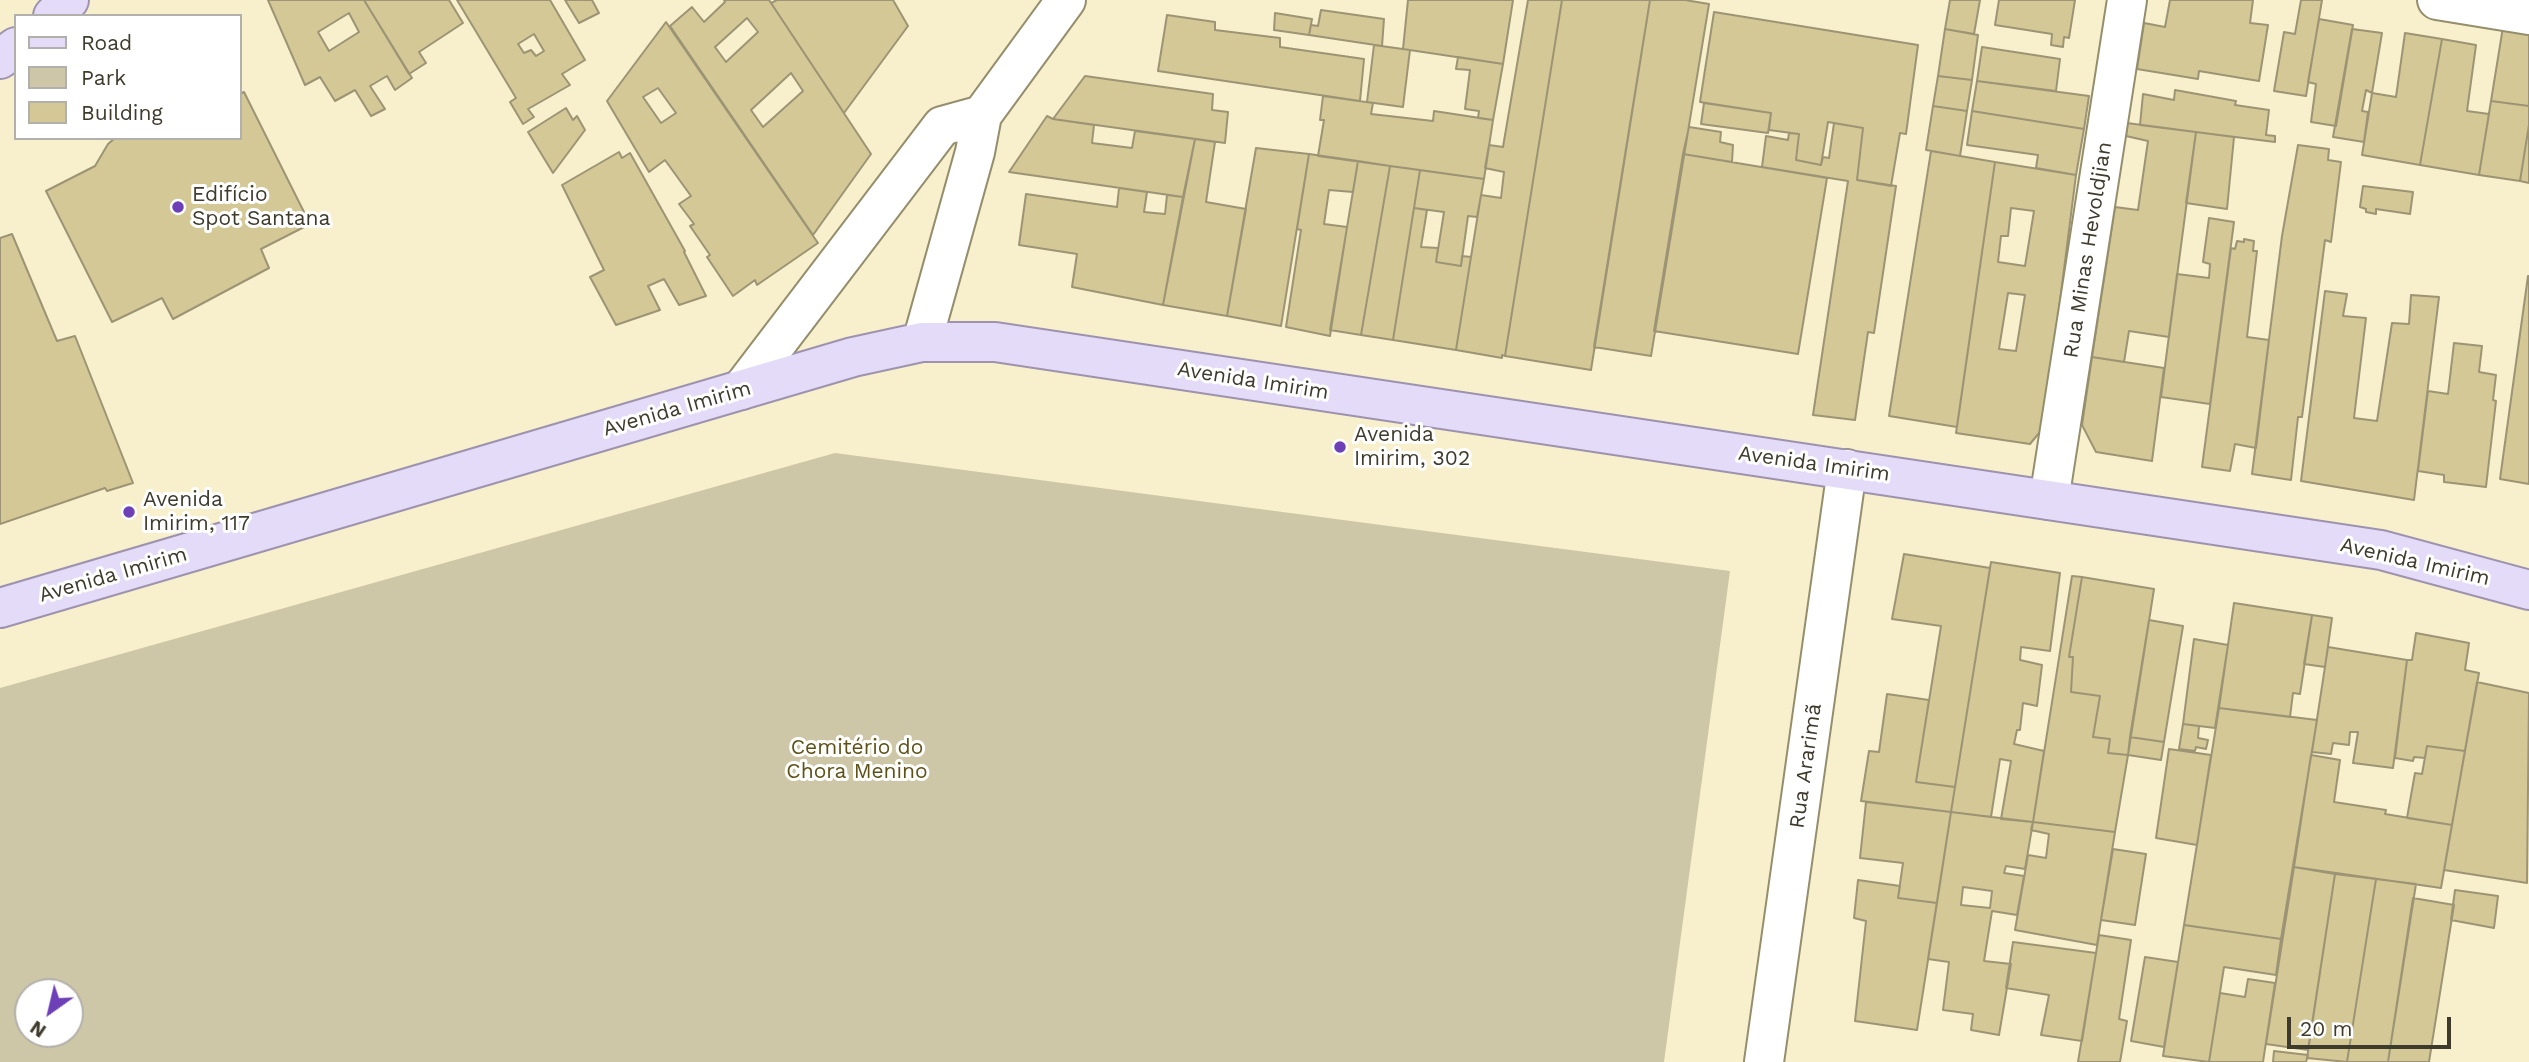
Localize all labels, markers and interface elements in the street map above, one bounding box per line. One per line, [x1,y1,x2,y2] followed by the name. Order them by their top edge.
[14,14,242,140] legend
[81,30,132,55] text: Road
[81,65,126,90] text: Park
[81,100,163,125] text: Building
[2058,140,2118,360] street label: Rua Minas Hevoldjian
[192,182,330,232] place label: Edifício Spot Santana
[170,199,186,215] marker: Edifício Spot Santana
[1176,357,1330,405] street label: Avenida Imirim
[600,376,754,442] street label: Avenida Imirim
[1354,422,1470,472] place label: Avenida Imirim, 302
[1332,439,1348,455] marker: Avenida Imirim, 302
[1737,441,1891,487] street label: Avenida Imirim
[143,487,250,537] place label: Avenida Imirim, 117
[121,504,137,520] marker: Avenida Imirim, 117
[2338,533,2492,591] street label: Avenida Imirim
[36,542,190,608] street label: Avenida Imirim
[1785,702,1827,830] street label: Rua Ararimã
[786,735,928,785] park label: Cemitério do Chora Menino
[14,978,84,1048] north arrow
[2291,1002,2456,1046] scale bar
[26,1016,50,1043] text: N
[2300,1016,2352,1041] text: 20 m

